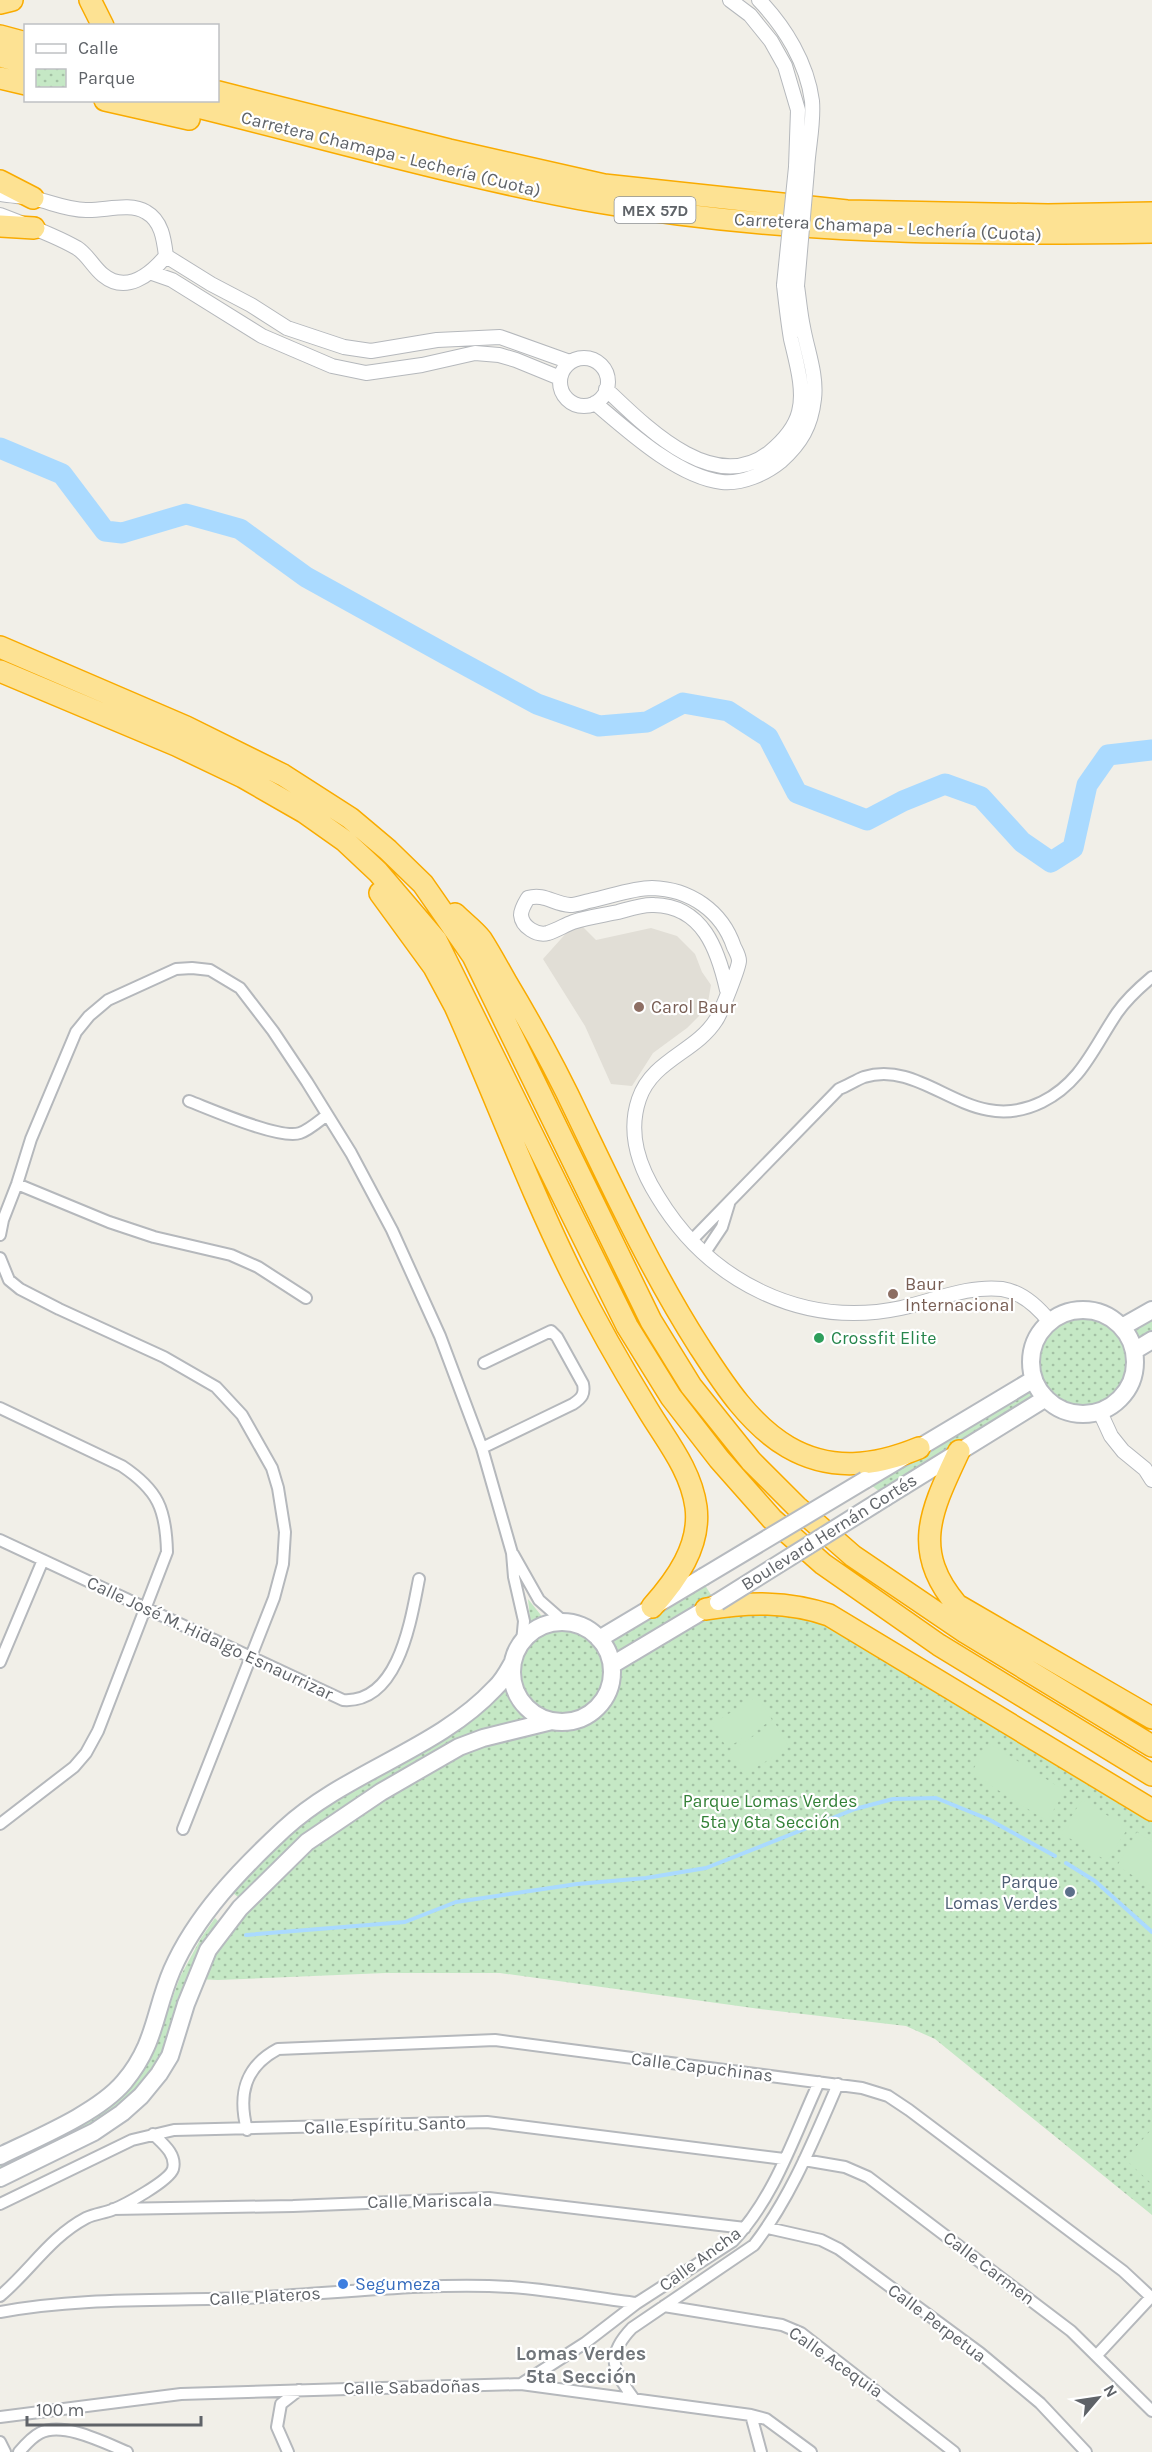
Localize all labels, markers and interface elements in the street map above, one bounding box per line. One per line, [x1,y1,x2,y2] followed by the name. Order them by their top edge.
[24,24,219,102] legend
[78,37,118,59] text: Calle
[78,67,135,89] text: Parque
[239,106,543,202] street label: Carretera Chamapa - Lechería (Cuota)
[614,197,696,223] road number: MEX 57D
[734,208,1042,246] street label: Carretera Chamapa - Lechería (Cuota)
[651,996,737,1018] place label: Carol Baur
[632,1000,646,1014] marker: Carol Baur
[905,1273,1015,1316] place label: Baur Internacional
[886,1287,900,1301] marker: Baur Internacional
[831,1327,936,1349] place label: Crossfit Elite
[812,1331,826,1345] marker: Crossfit Elite
[737,1469,921,1595] street label: Boulevard Hernán Cortés
[83,1571,337,1705] street label: Calle José M. Hidalgo Esnaurrizar
[683,1790,857,1833] park label: Parque Lomas Verdes 5ta y 6ta Sección
[945,1871,1058,1914] place label: Parque Lomas Verdes
[1063,1885,1077,1899] marker: Parque Lomas Verdes
[630,2047,774,2087] street label: Calle Capuchinas
[304,2111,466,2139] street label: Calle Espíritu Santo
[367,2189,493,2213] street label: Calle Mariscala
[655,2222,745,2296] street label: Calle Ancha
[939,2226,1039,2310] street label: Calle Carmen
[355,2273,441,2295] place label: Segumeza
[336,2277,350,2291] marker: Segumeza
[883,2279,991,2367] street label: Calle Perpetua
[209,2282,321,2310] street label: Calle Plateros
[785,2321,887,2403] street label: Calle Acequia
[516,2342,646,2388] district label: Lomas Verdes 5ta Sección
[1068,2368,1128,2428] north arrow
[343,2375,481,2399] street label: Calle Sabadoñas
[1100,2381,1122,2401] text: N
[27,2389,201,2427] scale bar
[36,2399,84,2421] text: 100 m

